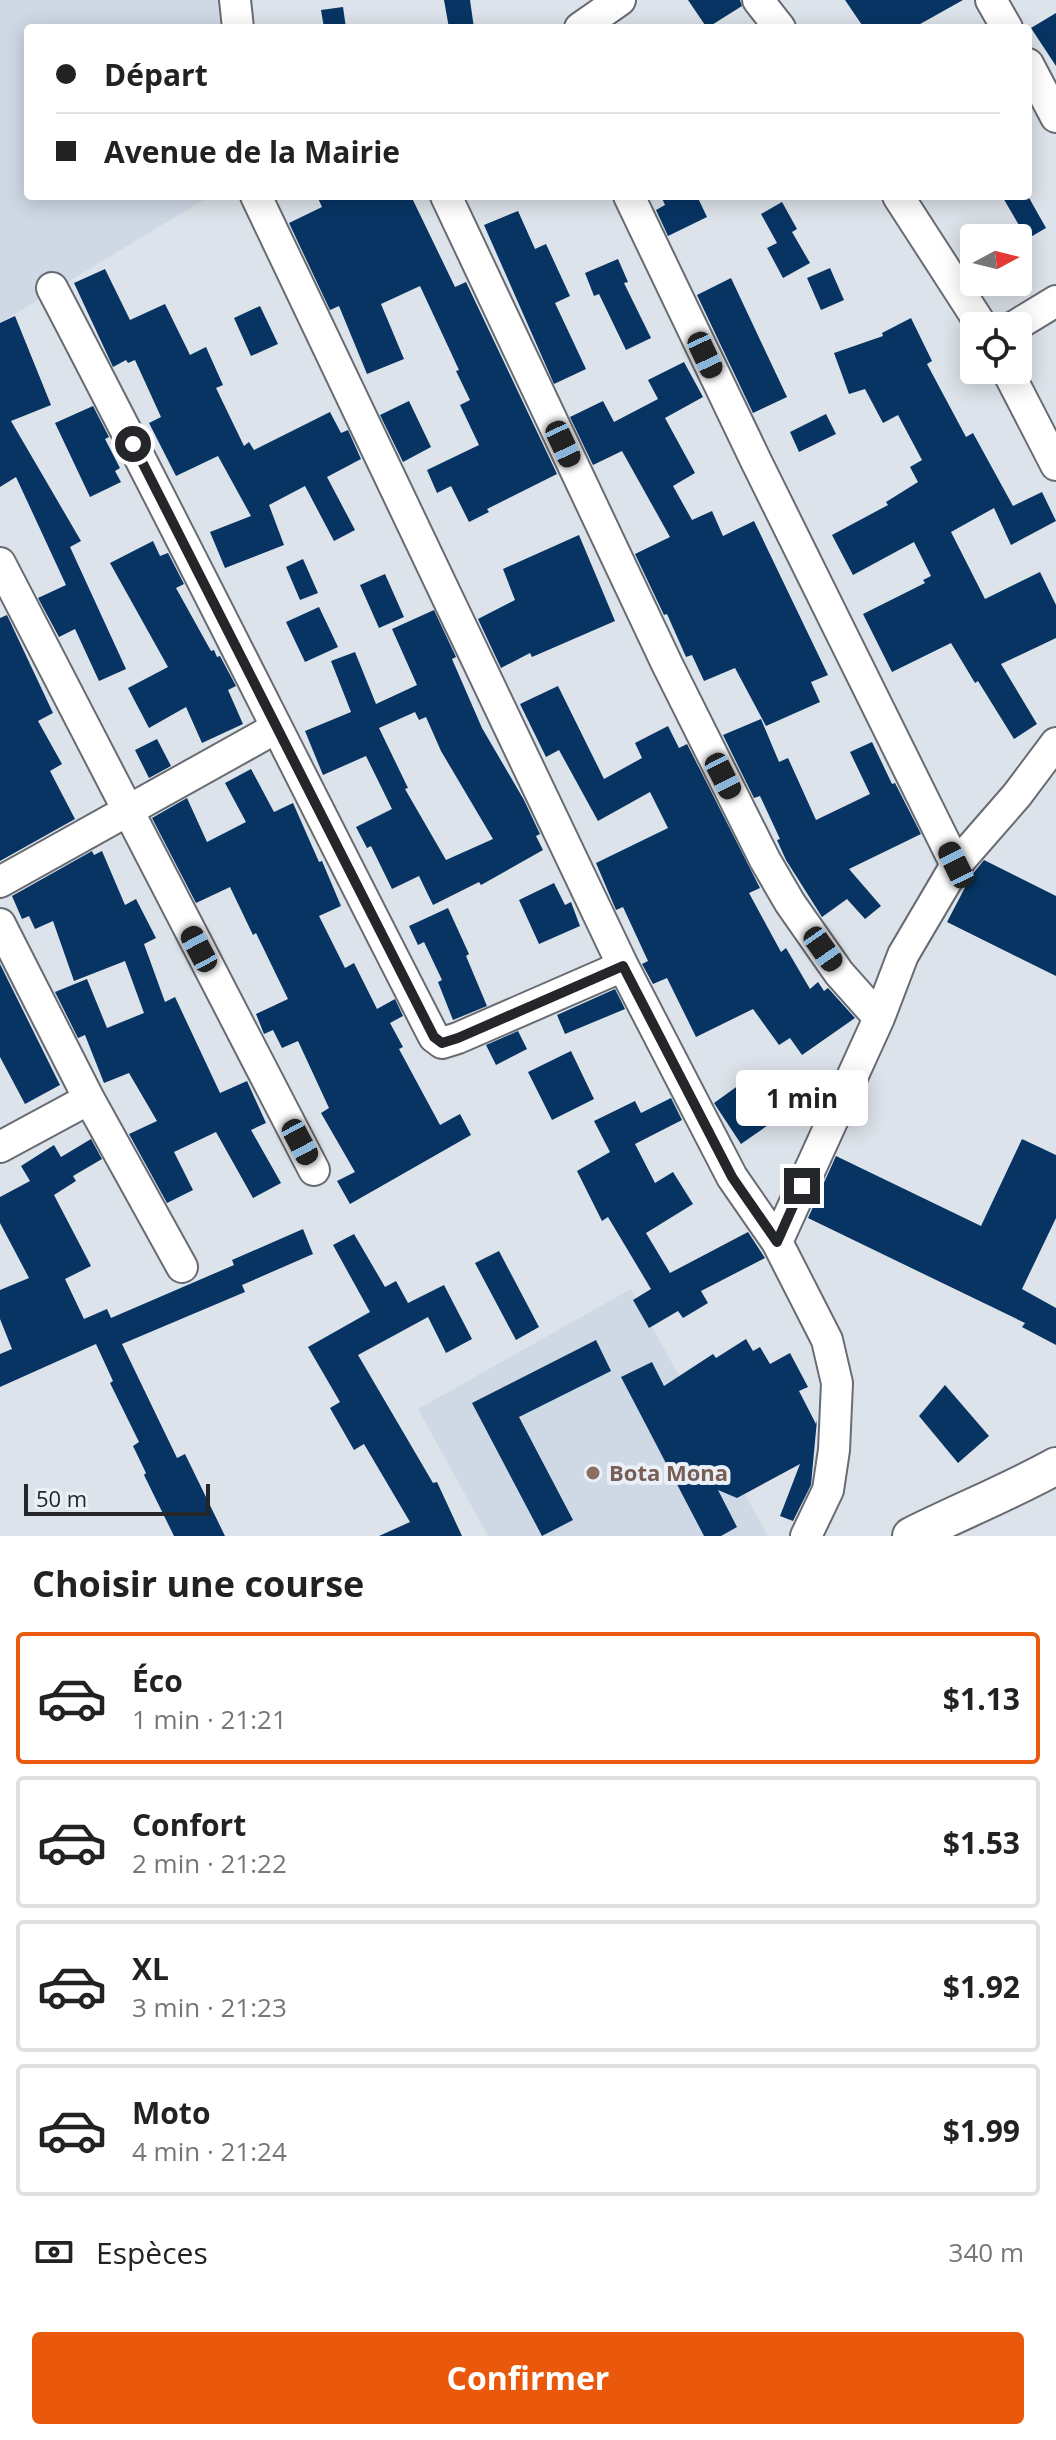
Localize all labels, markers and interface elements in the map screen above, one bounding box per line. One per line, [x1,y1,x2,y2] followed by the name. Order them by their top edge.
[104,54,208,95] text: Départ
[104,131,400,172] text: Avenue de la Mairie
[960,224,1032,296] north arrow
[960,224,1032,384] map controls
[960,312,1032,384] button: locate
[684,328,726,382] car
[542,417,584,471] car
[115,426,151,462] route start
[701,749,745,803] car
[935,838,977,892] car
[177,922,221,976] car
[799,922,847,976] car
[736,1070,868,1126] callout: 1 min
[766,1080,838,1116] text: 1 min
[278,1115,322,1169] car
[784,1168,820,1204] route end
[609,1457,728,1487] place label: Bota Mona
[584,1464,602,1482] marker: Bota Mona
[24,1480,210,1516] scale bar
[36,1483,87,1513] text: 50 m
[32,1559,364,1608] text: Choisir une course
[132,1660,183,1701] text: Éco
[36,1662,108,1734] icon: car
[943,1678,1020,1719] text: $1.13
[132,1701,287,1737] text: 1 min · 21:21
[132,1804,246,1845] text: Confort
[36,1806,108,1878] icon: car
[943,1822,1020,1863] text: $1.53
[132,1845,287,1881] text: 2 min · 21:22
[132,1948,169,1989] text: XL
[36,1950,108,2022] icon: car
[943,1966,1020,2007] text: $1.92
[132,1989,287,2025] text: 3 min · 21:23
[132,2092,210,2133] text: Moto
[36,2094,108,2166] icon: car
[943,2110,1020,2151] text: $1.99
[132,2133,287,2169] text: 4 min · 21:24
[32,2230,76,2274] icon: cash
[96,2232,208,2273] text: Espèces
[949,2234,1024,2270] text: 340 m
[32,2332,1024,2424] button: Confirmer

